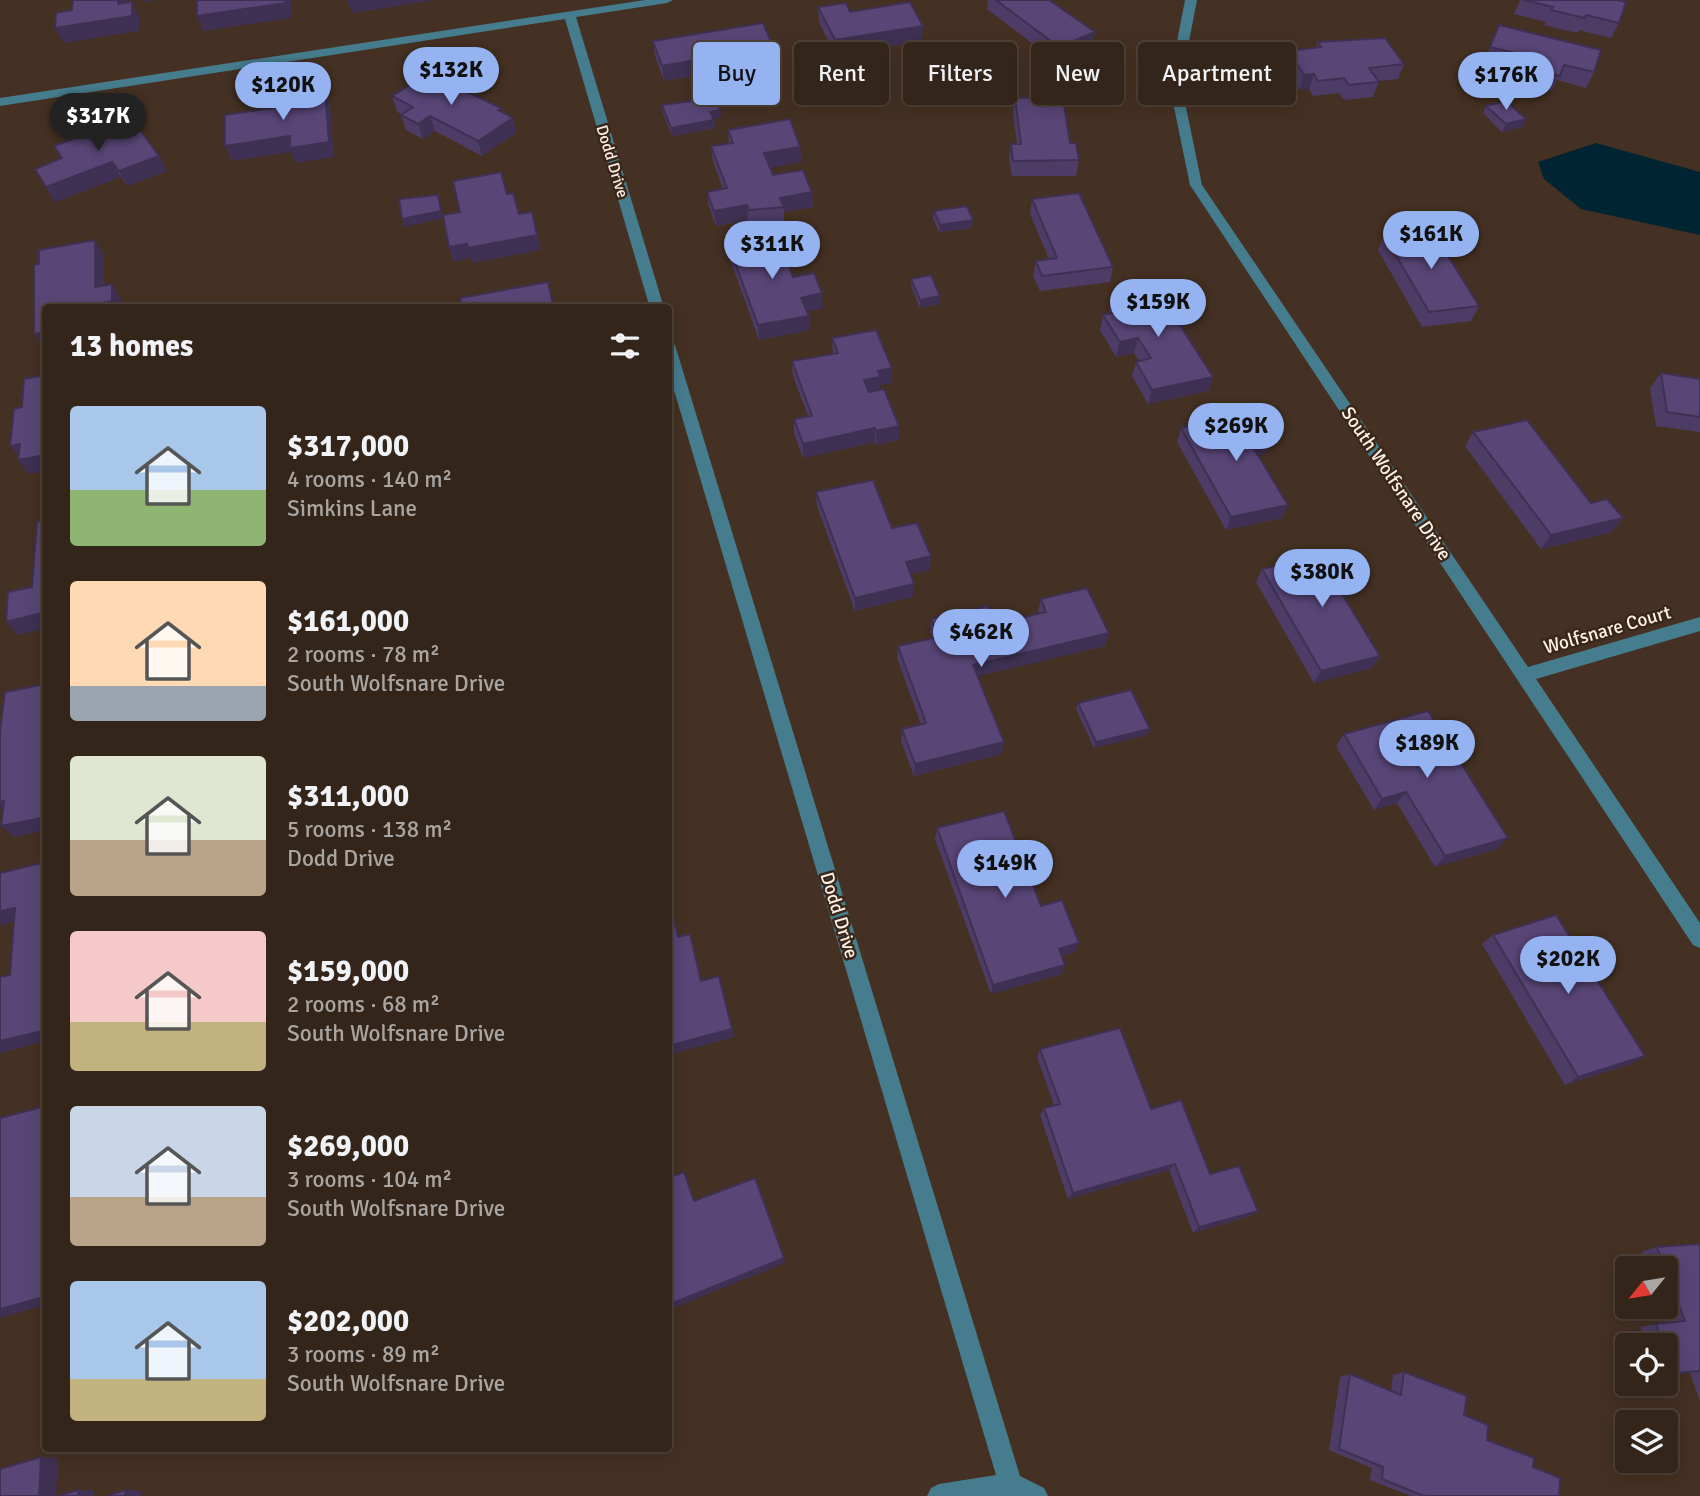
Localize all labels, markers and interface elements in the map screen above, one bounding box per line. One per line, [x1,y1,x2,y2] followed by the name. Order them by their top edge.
[693,42,780,105] chip: Buy
[794,42,889,105] chip: Rent
[903,42,1017,105] chip: Filters
[1031,42,1124,105] chip: New
[1138,42,1296,105] chip: Apartment
[402,48,500,107] pin: $132K
[1457,52,1555,112] pin: $176K
[419,55,483,84] text: $132K
[1474,60,1538,89] text: $176K
[234,62,332,122] pin: $120K
[251,70,315,99] text: $120K
[49,94,147,153] pin: $317K
[66,101,130,130] text: $317K
[592,123,633,200] street label: Dodd Drive
[1382,212,1480,271] pin: $161K
[1399,219,1463,248] text: $161K
[723,222,821,281] pin: $311K
[740,229,804,258] text: $311K
[1109,280,1207,339] pin: $159K
[1126,287,1190,316] text: $159K
[606,327,644,365] icon: filters
[70,328,193,365] text: 13 homes
[1336,402,1457,565] street label: South Wolfsnare Drive
[1187,404,1285,463] pin: $269K
[1204,411,1268,440] text: $269K
[287,428,409,465] text: $317,000
[126,434,210,518] icon: home
[287,465,452,494] text: 4 rooms · 140 m²
[287,494,417,523] text: Simkins Lane
[1273,550,1371,609] pin: $380K
[1290,557,1354,586] text: $380K
[1541,600,1674,660] street label: Wolfsnare Court
[287,603,409,640] text: $161,000
[126,609,210,693] icon: home
[932,610,1030,669] pin: $462K
[949,617,1013,646] text: $462K
[287,640,440,669] text: 2 rooms · 78 m²
[287,669,505,698] text: South Wolfsnare Drive
[1378,720,1476,780] pin: $189K
[1395,728,1459,757] text: $189K
[287,778,409,815] text: $311,000
[126,784,210,868] icon: home
[287,815,452,844] text: 5 rooms · 138 m²
[956,841,1054,900] pin: $149K
[287,844,395,873] text: Dodd Drive
[973,848,1037,877] text: $149K
[815,869,864,961] street label: Dodd Drive
[1519,936,1617,996] pin: $202K
[1536,944,1600,973] text: $202K
[287,953,409,990] text: $159,000
[126,959,210,1043] icon: home
[287,990,440,1019] text: 2 rooms · 68 m²
[287,1019,505,1048] text: South Wolfsnare Drive
[287,1128,409,1165] text: $269,000
[126,1134,210,1218] icon: home
[287,1165,452,1194] text: 3 rooms · 104 m²
[287,1194,505,1223] text: South Wolfsnare Drive
[1615,1256,1678,1320] north arrow
[1615,1256,1678,1473] map controls
[287,1303,409,1340] text: $202,000
[126,1309,210,1393] icon: home
[1615,1333,1678,1396] button: locate
[287,1340,440,1369] text: 3 rooms · 89 m²
[287,1369,505,1398] text: South Wolfsnare Drive
[1615,1410,1678,1473] button: layers

